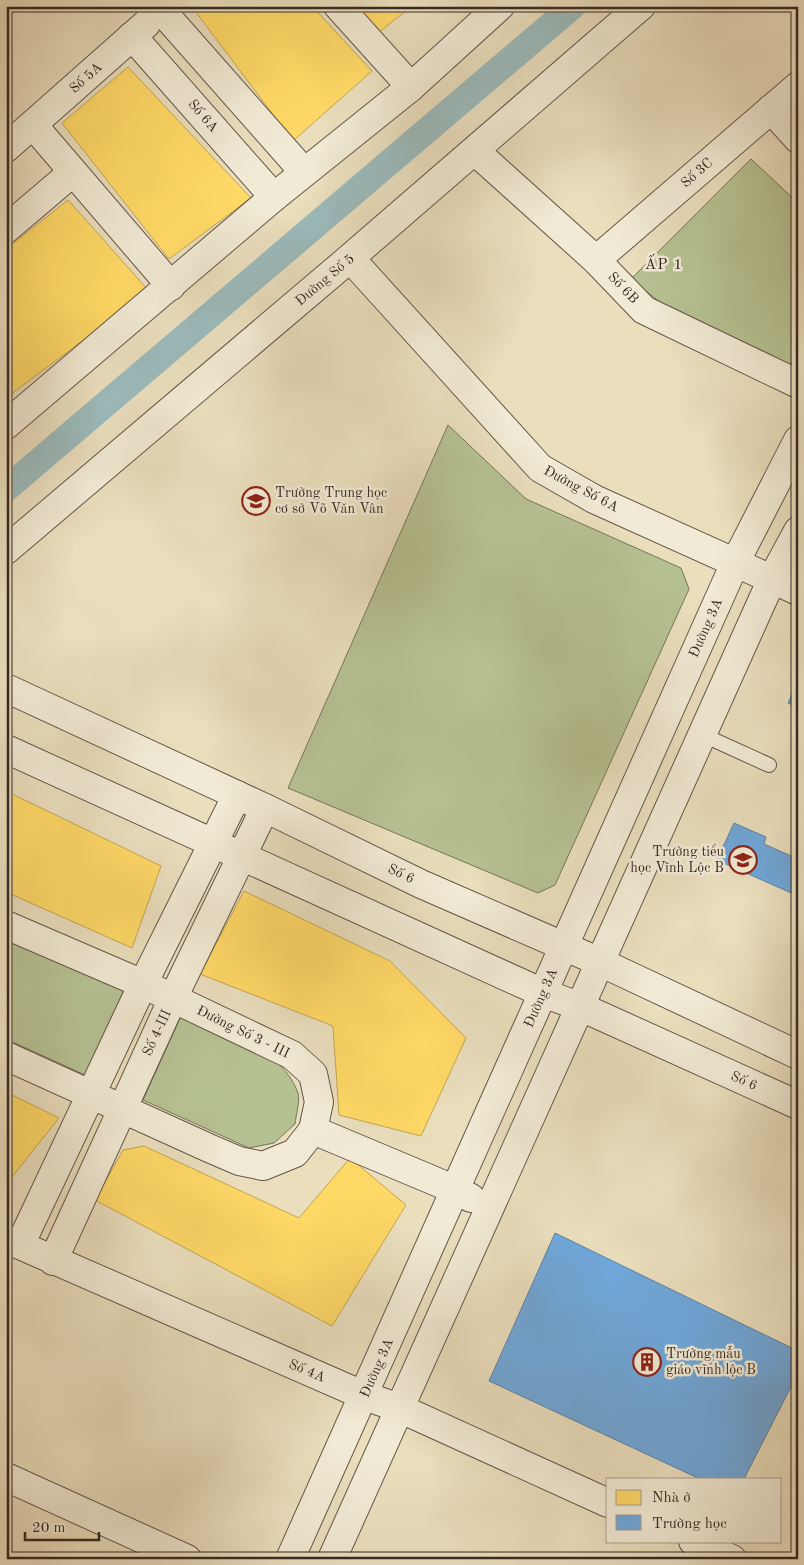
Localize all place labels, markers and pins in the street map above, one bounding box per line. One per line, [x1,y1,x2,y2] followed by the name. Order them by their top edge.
[241,486,271,516] school or university icon: Trường Trung học cơ sở Võ Văn Vân
[275,486,387,516] place label: Trường Trung học cơ sở Võ Văn Vân
[630,843,725,875] place label: Trường tiểu học Vĩnh Lộc B
[728,845,758,875] school or university icon: Trường tiểu học Vĩnh Lộc B
[666,1346,756,1377] place label: Trường mẫu giáo vĩnh lộc B
[632,1347,662,1377] building icon: Trường mẫu giáo vĩnh lộc B

